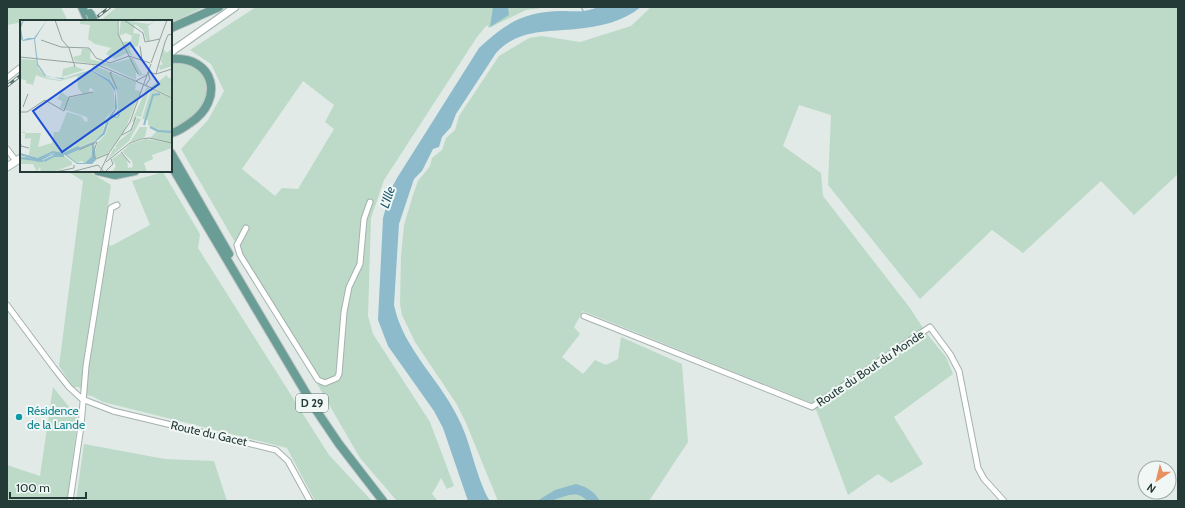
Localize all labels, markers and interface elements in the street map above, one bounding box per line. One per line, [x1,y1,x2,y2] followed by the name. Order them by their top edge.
[20,20,172,172] inset map
[376,184,398,210] water label: L'Ille
[813,326,927,410] street label: Route du Bout du Monde
[296,394,328,412] road number: D 29
[27,403,85,432] place label: Résidence de la Lande
[14,412,24,422] marker: Résidence de la Lande
[169,417,249,449] street label: Route du Gacet
[1137,460,1177,500] north arrow
[10,474,86,500] scale bar
[16,480,50,495] text: 100 m
[1144,480,1158,496] text: N

